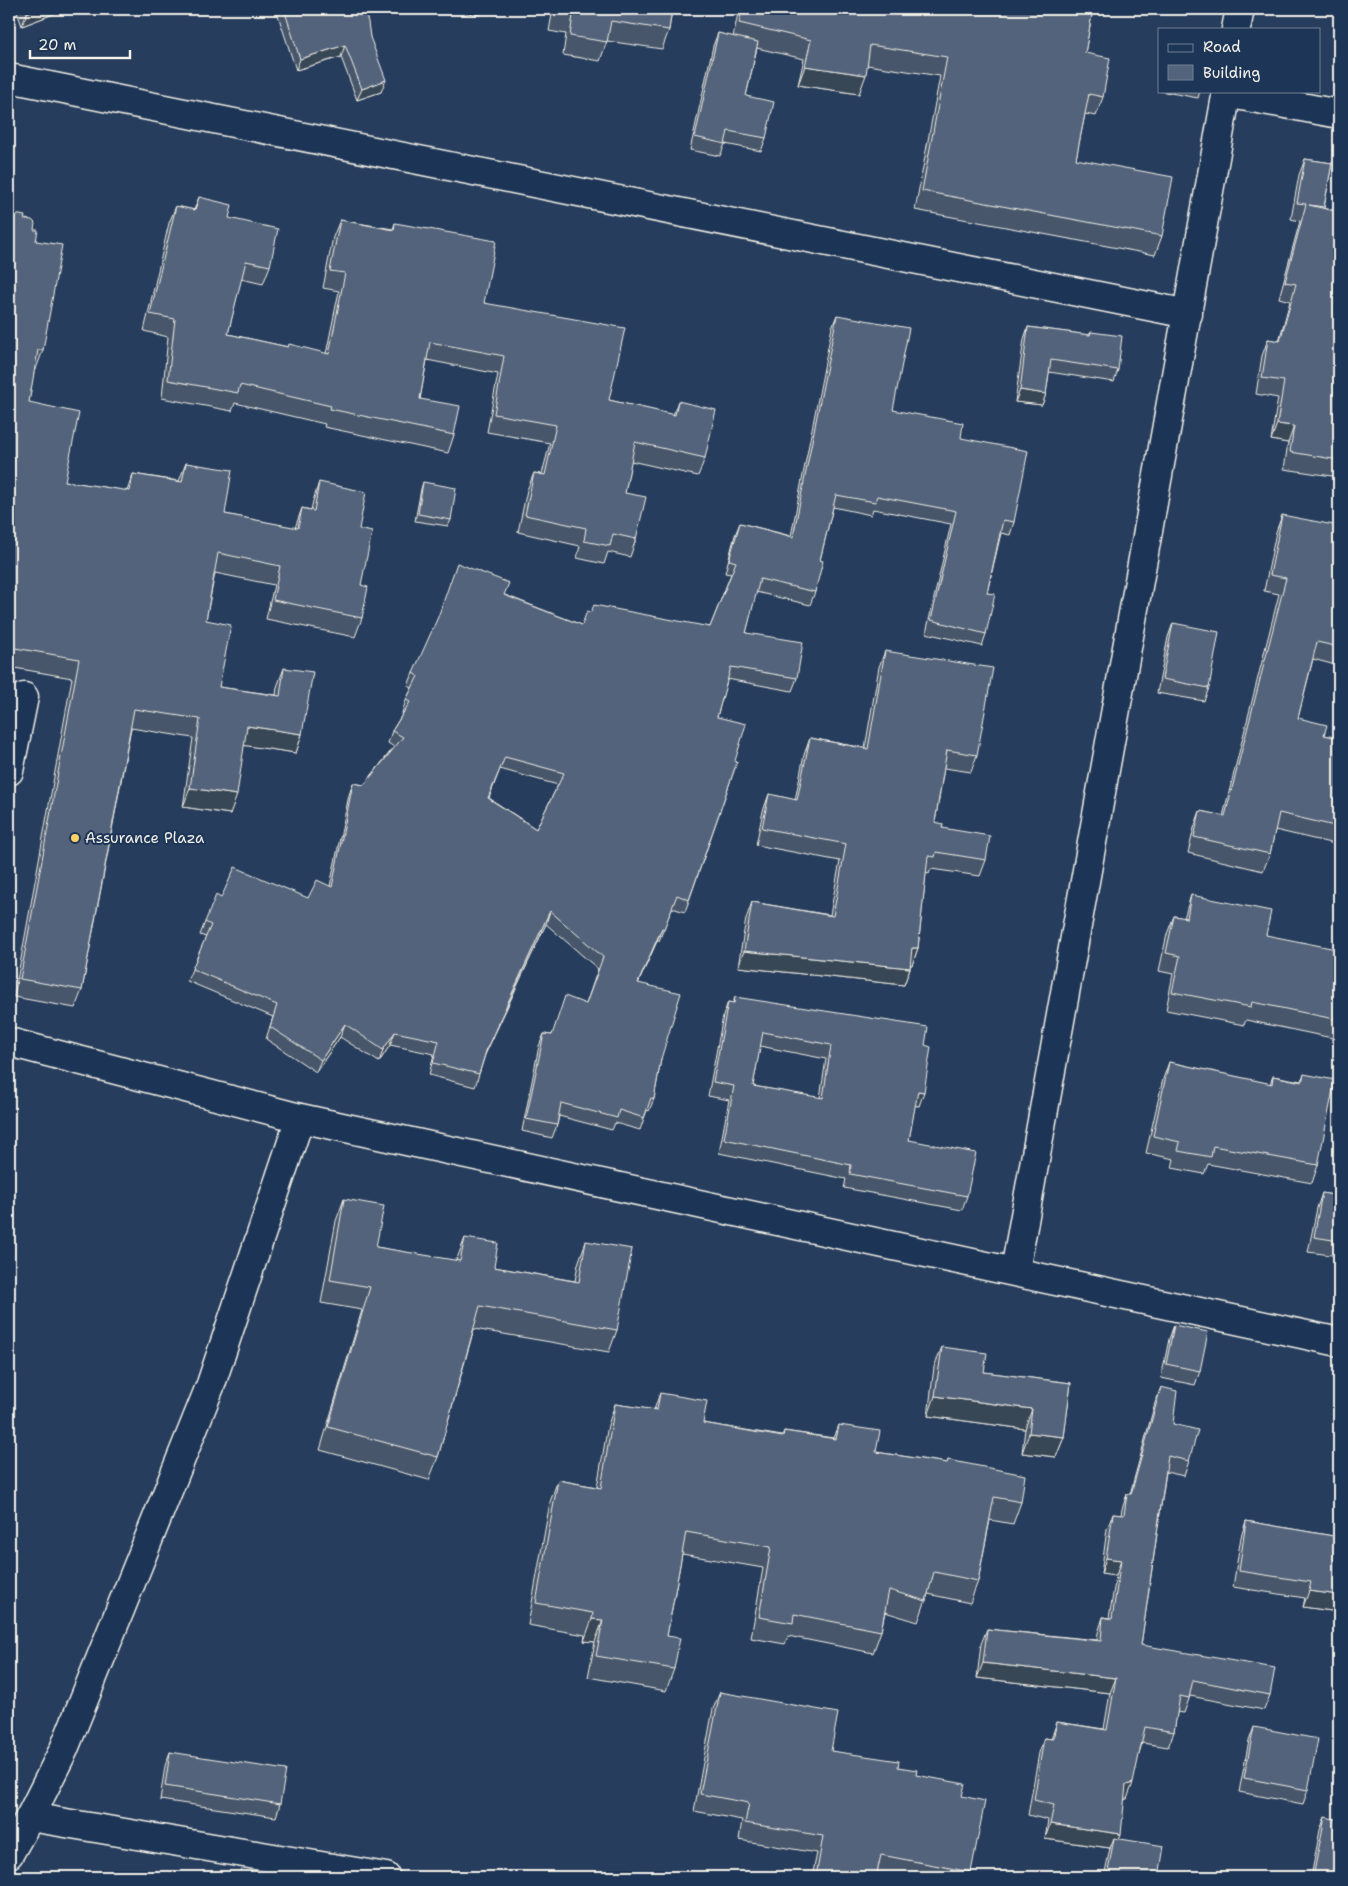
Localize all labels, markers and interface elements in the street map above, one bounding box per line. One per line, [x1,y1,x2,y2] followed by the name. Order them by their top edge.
[30,28,130,60] scale bar
[1158,28,1320,92] legend
[38,35,77,55] text: 20 m
[1203,37,1241,57] text: Road
[1203,63,1260,83] text: Building
[85,828,205,848] place label: Assurance Plaza
[69,832,81,844] marker: Assurance Plaza

